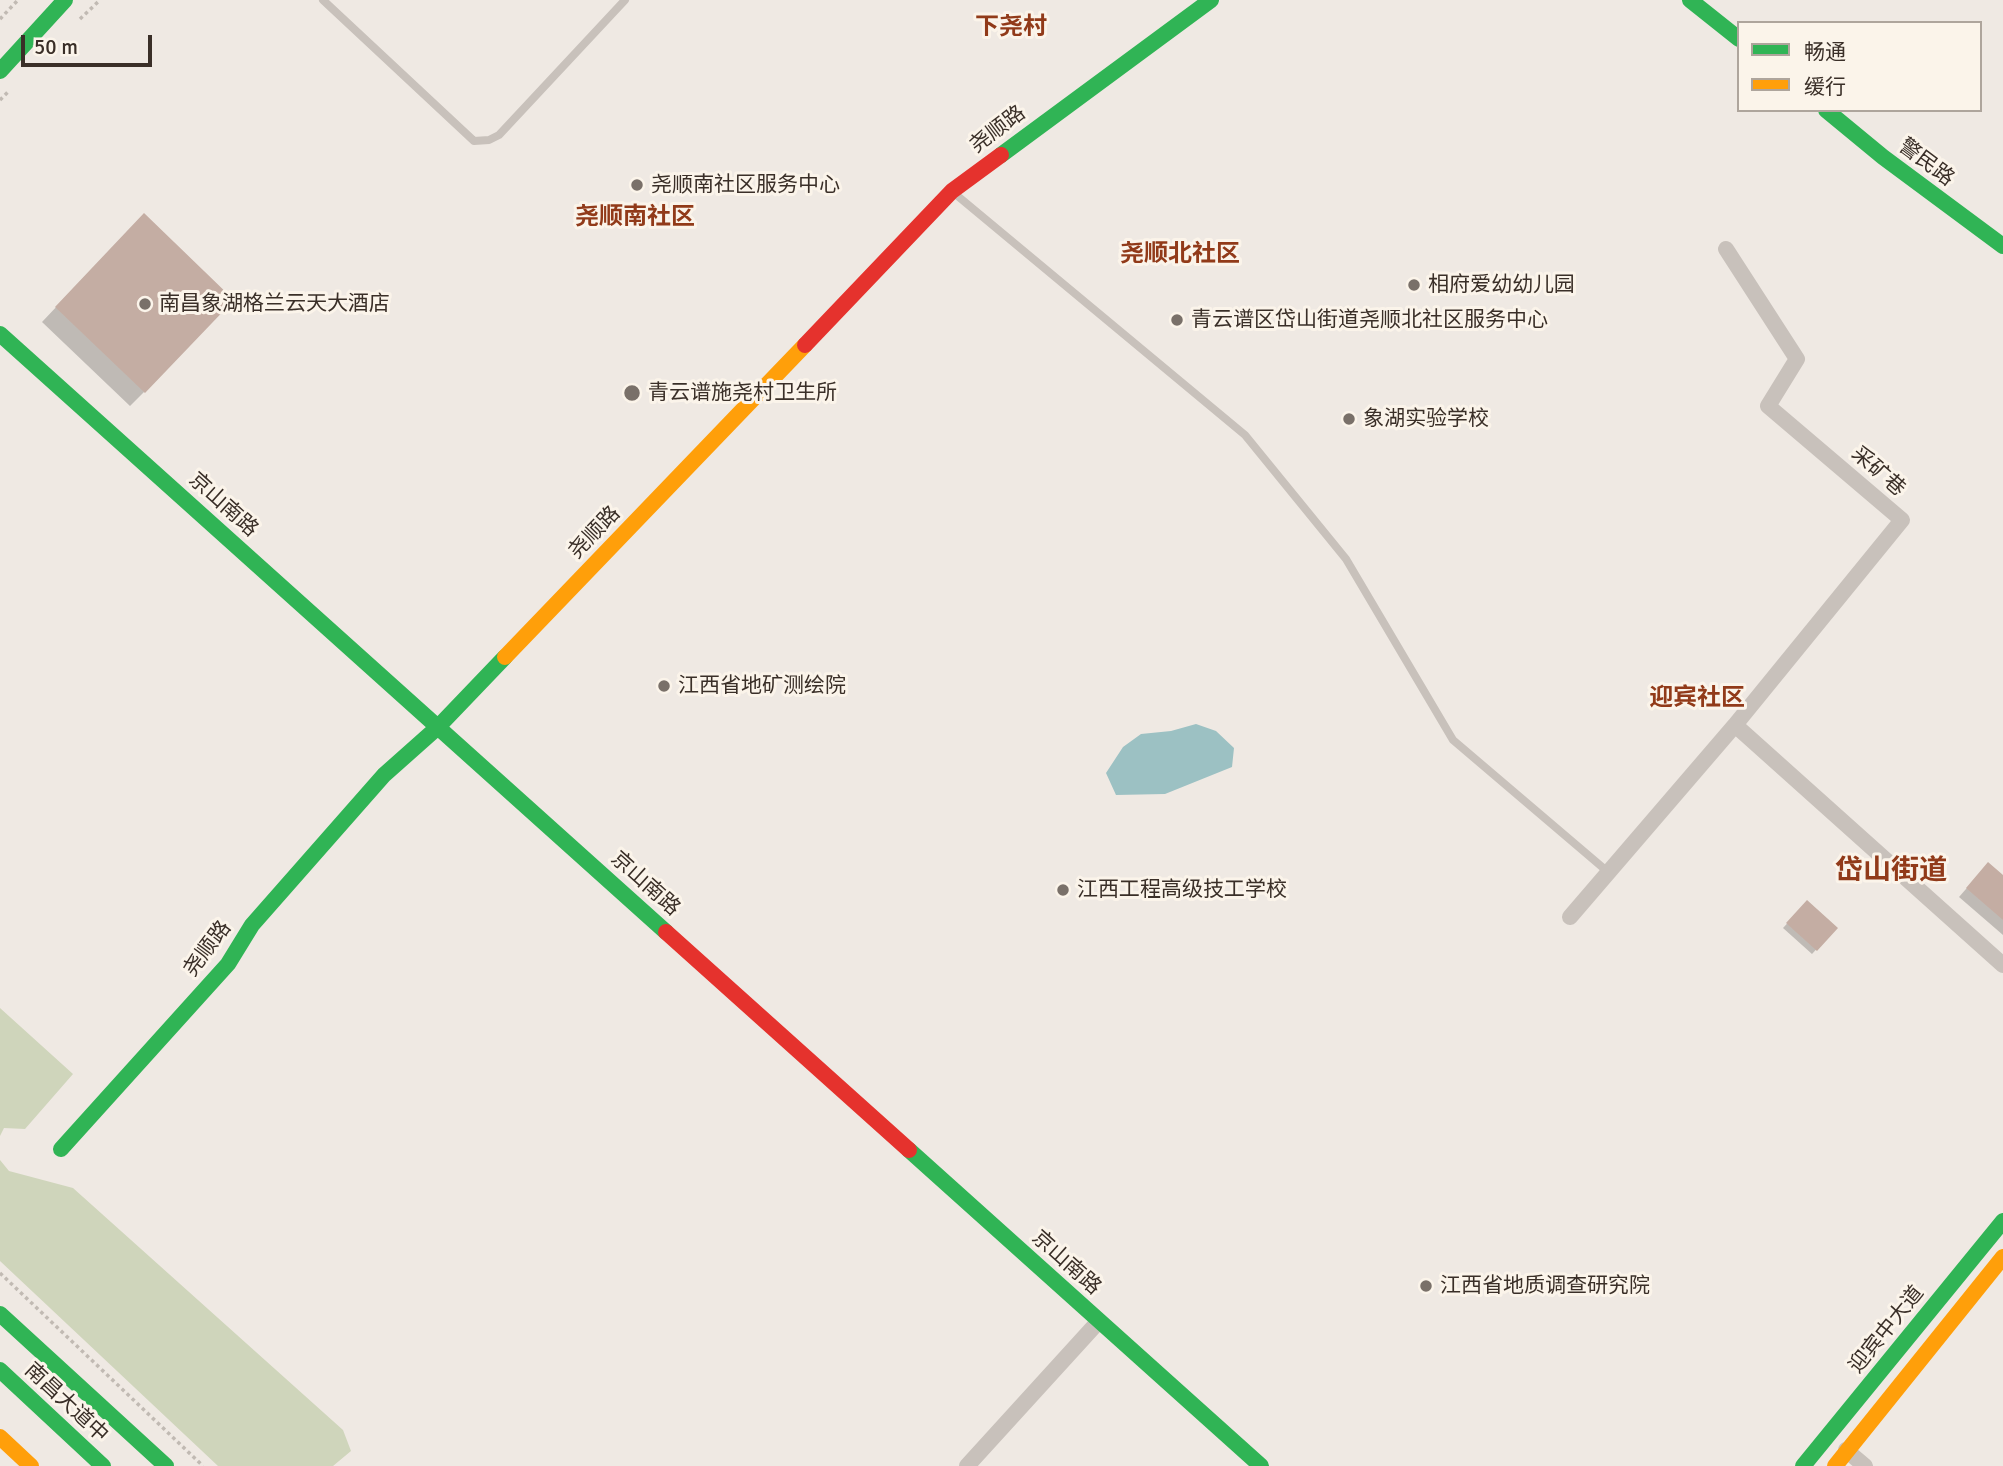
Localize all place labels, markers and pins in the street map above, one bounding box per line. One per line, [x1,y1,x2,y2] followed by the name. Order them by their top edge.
[651,172,840,198] place label: 尧顺南社区服务中心
[629,177,645,193] marker: 尧顺南社区服务中心
[1428,272,1575,298] place label: 相府爱幼幼儿园
[1406,277,1422,293] marker: 相府爱幼幼儿园
[159,291,390,317] place label: 南昌象湖格兰云天大酒店
[137,296,153,312] marker: 南昌象湖格兰云天大酒店
[1191,307,1548,333] place label: 青云谱区岱山街道尧顺北社区服务中心
[1169,312,1185,328] marker: 青云谱区岱山街道尧顺北社区服务中心
[648,380,837,406] place label: 青云谱施尧村卫生所
[622,383,642,403] marker: 青云谱施尧村卫生所
[1363,406,1489,432] place label: 象湖实验学校
[1341,411,1357,427] marker: 象湖实验学校
[678,673,846,699] place label: 江西省地矿测绘院
[656,678,672,694] marker: 江西省地矿测绘院
[1077,877,1287,903] place label: 江西工程高级技工学校
[1055,882,1071,898] marker: 江西工程高级技工学校
[1440,1273,1650,1299] place label: 江西省地质调查研究院
[1418,1278,1434,1294] marker: 江西省地质调查研究院

